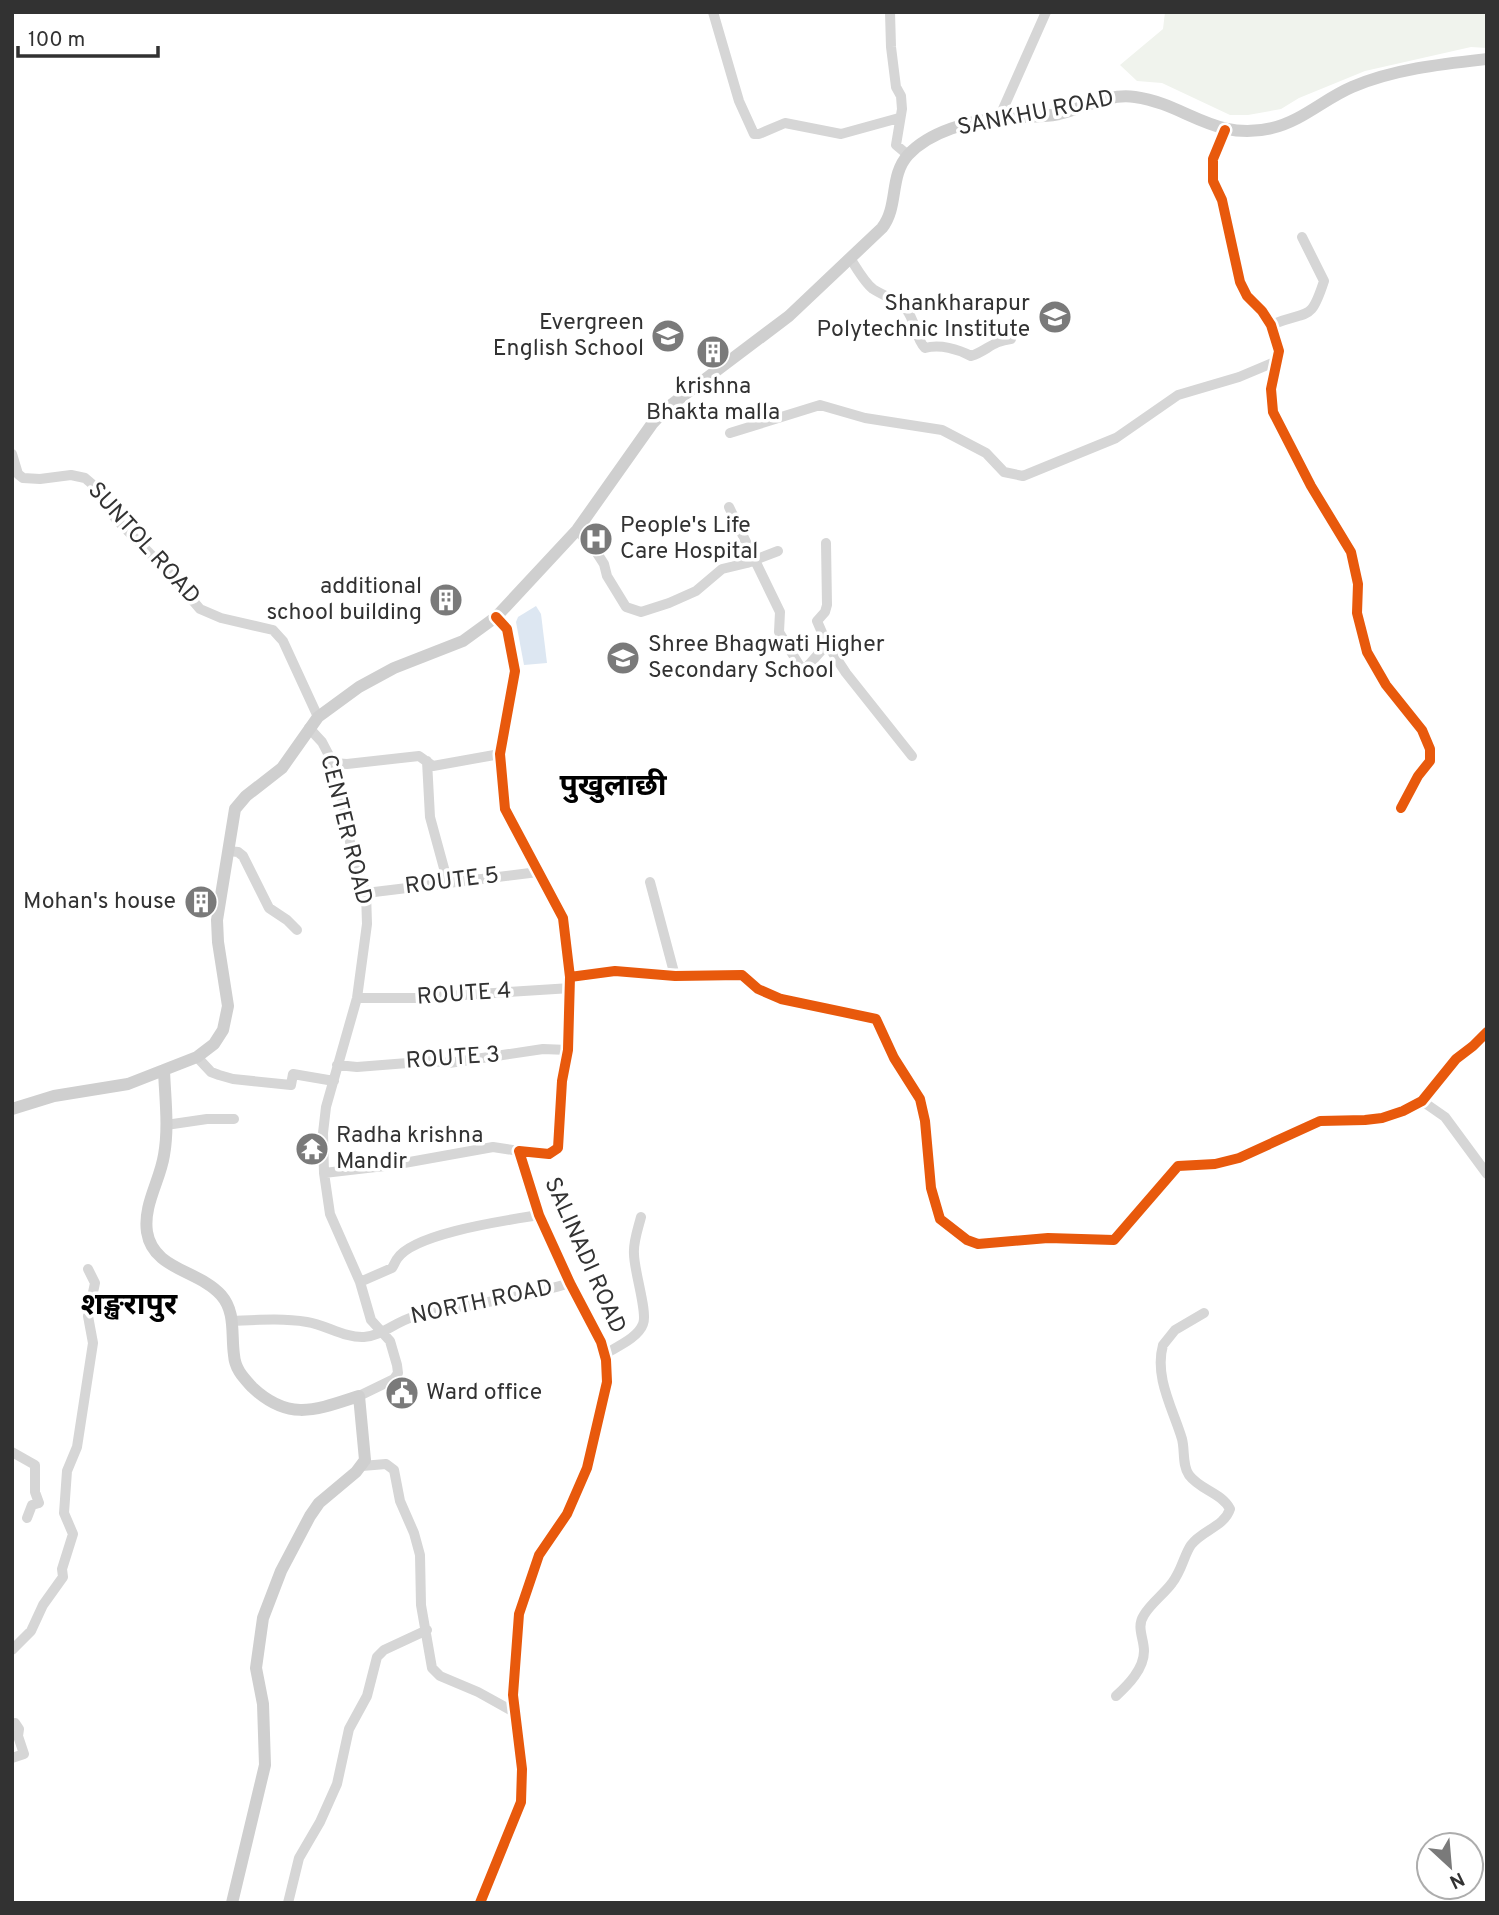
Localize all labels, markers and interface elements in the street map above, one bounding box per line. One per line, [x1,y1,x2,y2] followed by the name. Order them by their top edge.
[18,14,158,58] scale bar
[28,27,85,54] text: 100 m
[955,85,1117,143] street label: SANKHU ROAD
[817,290,1030,345] place label: Shankharapur Polytechnic Institute
[1036,298,1074,336] school or university icon: Shankharapur Polytechnic Institute
[493,309,644,364] place label: Evergreen English School
[649,317,687,355] school or university icon: Evergreen English School
[694,333,732,371] building icon: krishna Bhakta malla
[646,373,780,428] place label: krishna Bhakta malla
[81,477,205,611] street label: SUNTOL ROAD
[620,512,758,567] place label: People's Life Care Hospital
[577,520,615,558] hospital icon: People's Life Care Hospital
[266,573,422,628] place label: additional school building
[427,581,465,619] building icon: additional school building
[648,631,885,686] place label: Shree Bhagwati Higher Secondary School
[604,639,642,677] school or university icon: Shree Bhagwati Higher Secondary School
[312,752,378,908] street label: CENTER ROAD
[559,768,668,806] district label: पुखुलाछी
[403,862,501,902] street label: ROUTE 5
[182,883,220,921] building icon: Mohan's house
[23,888,176,917] place label: Mohan's house
[416,977,512,1013] street label: ROUTE 4
[405,1041,501,1077] street label: ROUTE 3
[336,1122,483,1177] place label: Radha krishna Mandir
[293,1130,331,1168] temple icon: Radha krishna Mandir
[537,1173,631,1339] street label: SALINADI ROAD
[408,1274,556,1332] street label: NORTH ROAD
[81,1288,178,1325] district label: शङ्खरापुर
[383,1374,421,1412] public building icon: Ward office
[426,1379,542,1408] place label: Ward office
[1415,1831,1485,1901] north arrow
[1445,1866,1468,1893] text: N

